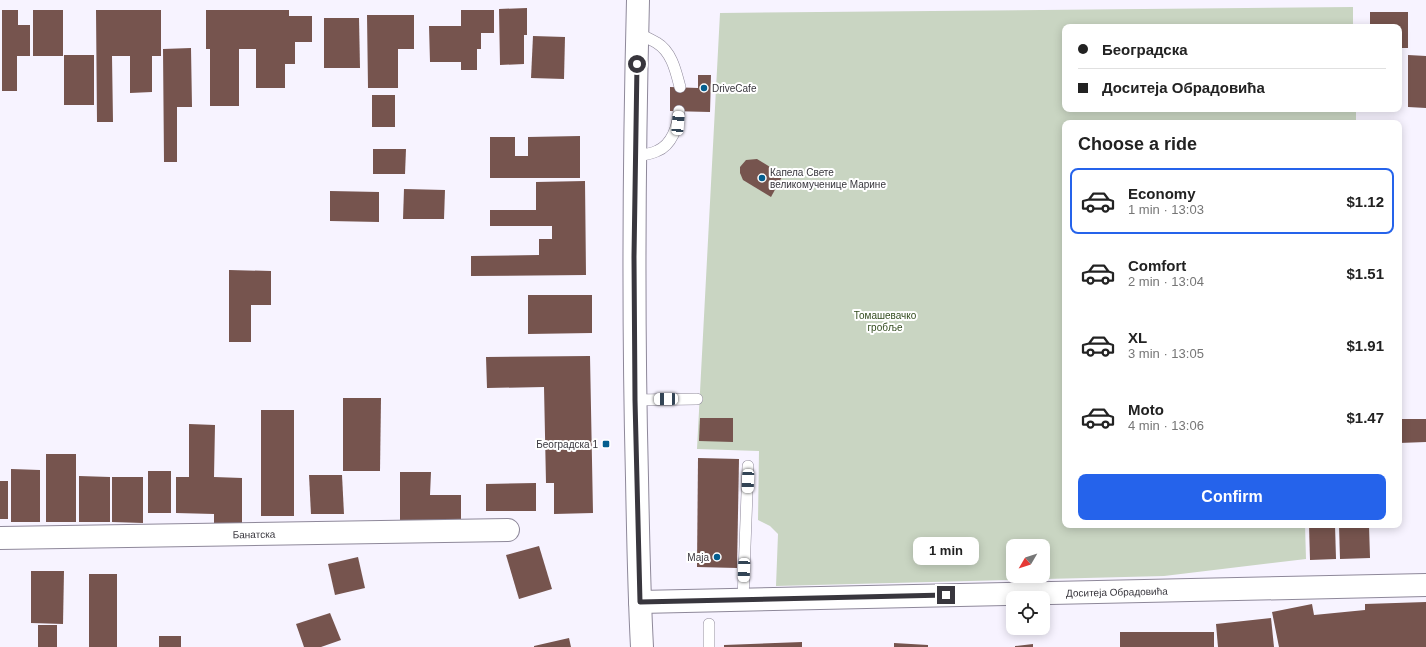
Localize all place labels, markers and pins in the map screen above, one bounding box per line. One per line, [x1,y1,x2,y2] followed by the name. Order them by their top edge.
[699,83,709,93] marker: DriveCafe
[712,83,757,94] place label: DriveCafe
[770,167,886,190] place label: Капела Свете великомученице Марине
[757,173,767,183] marker: Капела Свете великомученице Марине
[536,439,598,450] place label: Београдска 1
[601,439,611,449] marker: Београдска 1
[687,552,709,563] place label: Маја
[712,552,722,562] marker: Маја

